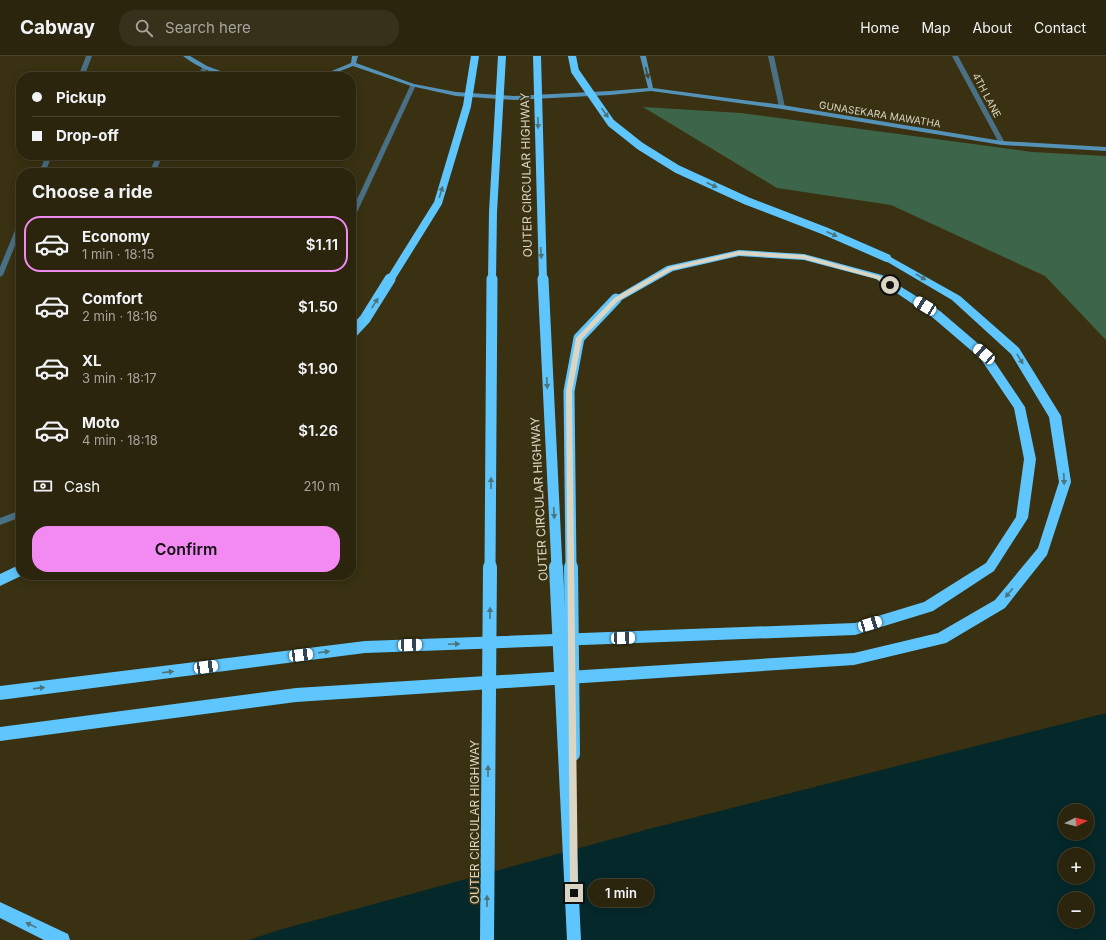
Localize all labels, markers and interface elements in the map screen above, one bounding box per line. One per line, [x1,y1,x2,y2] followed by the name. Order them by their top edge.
[119,10,399,46] search box
[20,16,95,39] text: Cabway
[133,17,155,39] icon: search
[165,18,251,37] text: Search here
[860,19,899,36] text: Home
[921,19,951,36] text: Map
[973,19,1012,36] text: About
[1034,19,1086,36] text: Contact
[644,67,650,79] one-way arrow
[970,70,1004,120] street label: 4TH LANE
[56,88,106,107] text: Pickup
[517,93,535,257] street label: OUTER CIRCULAR HIGHWAY
[818,98,942,130] street label: GUNASEKARA MAWATHA
[601,108,609,119] one-way arrow
[535,117,541,130] one-way arrow
[56,126,119,145] text: Drop-off
[32,181,153,202] text: Choose a ride
[706,182,717,188] one-way arrow
[438,186,444,198] one-way arrow
[34,226,70,262] icon: car
[82,227,150,246] text: Economy
[826,231,838,237] one-way arrow
[306,235,338,254] text: $1.11
[82,246,154,262] text: 1 min · 18:15
[538,247,545,259] one-way arrow
[915,274,927,281] one-way arrow
[881,276,899,294] route start
[34,288,70,324] icon: car
[82,289,143,308] text: Comfort
[912,295,938,317] car
[298,297,338,316] text: $1.50
[371,297,378,309] one-way arrow
[82,308,157,324] text: 2 min · 18:16
[971,342,997,366] car
[34,350,70,386] icon: car
[82,351,102,370] text: XL
[1017,353,1024,365] one-way arrow
[298,359,338,378] text: $1.90
[82,370,157,386] text: 3 min · 18:17
[544,377,551,389] one-way arrow
[34,412,70,448] icon: car
[82,413,120,432] text: Moto
[527,417,551,581] street label: OUTER CIRCULAR HIGHWAY
[298,421,338,440] text: $1.26
[82,432,158,448] text: 4 min · 18:18
[1060,473,1067,485] one-way arrow
[32,475,54,497] icon: cash
[488,476,494,489] one-way arrow
[64,477,100,496] text: Cash
[304,478,340,494] text: 210 m
[550,507,557,519] one-way arrow
[32,526,340,572] button: Confirm
[1004,588,1013,599] one-way arrow
[487,606,493,619] one-way arrow
[857,615,883,633] car
[611,632,635,644] car
[398,639,422,651] car
[448,640,460,647] one-way arrow
[288,648,314,662] car
[318,649,330,655] one-way arrow
[193,659,219,675] car
[162,669,174,675] one-way arrow
[33,685,45,691] one-way arrow
[467,740,482,904] street label: OUTER CIRCULAR HIGHWAY
[485,764,491,777] one-way arrow
[1058,804,1094,840] north arrow
[1058,804,1094,928] map controls
[1058,848,1094,884] button: +
[588,879,654,907] callout: 1 min
[565,884,583,902] route end
[605,885,637,901] text: 1 min
[1058,892,1094,928] button: −
[484,894,490,907] one-way arrow
[25,922,36,928] one-way arrow

